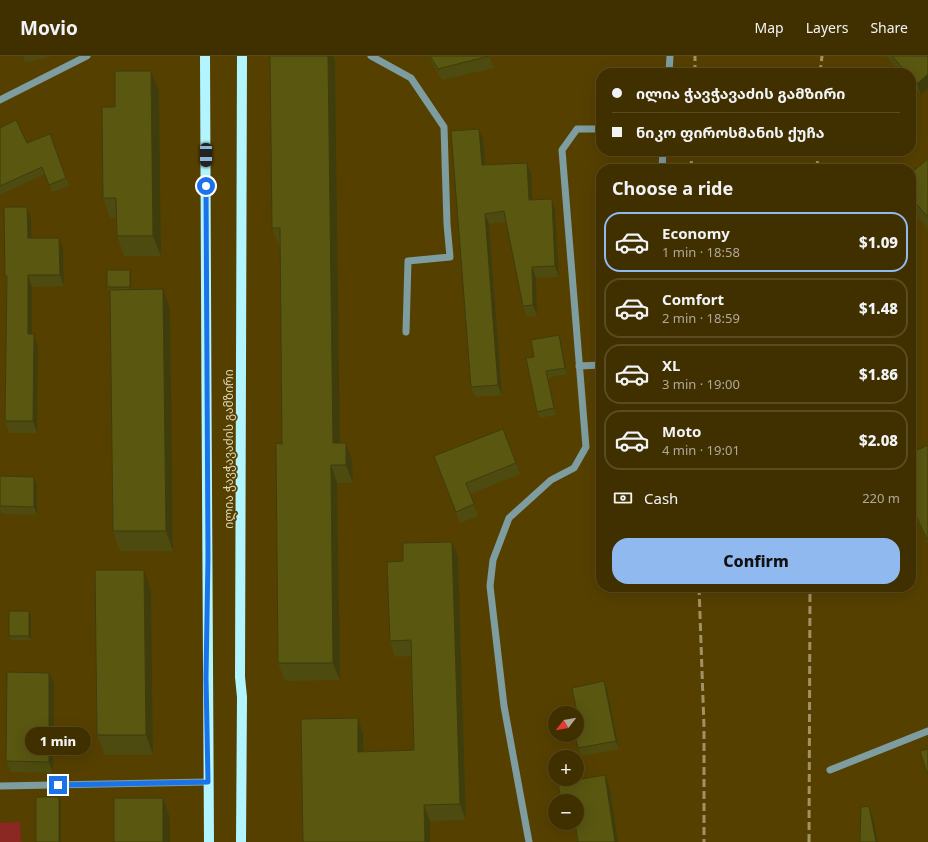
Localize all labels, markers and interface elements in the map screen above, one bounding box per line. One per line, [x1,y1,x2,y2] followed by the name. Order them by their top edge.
[20,15,78,41] text: Movio
[755,18,784,37] text: Map
[806,18,848,37] text: Layers
[870,18,908,37] text: Share
[636,83,845,103] text: ილია ჭავჭავაძის გამზირი
[636,122,824,142] text: ნიკო ფიროსმანის ქუჩა
[200,143,212,167] car
[612,176,733,200] text: Choose a ride
[197,177,215,195] route start
[662,223,730,243] text: Economy
[614,224,650,260] icon: car
[859,232,898,252] text: $1.09
[662,243,740,261] text: 1 min · 18:58
[662,289,724,309] text: Comfort
[614,290,650,326] icon: car
[859,298,898,318] text: $1.48
[662,309,740,327] text: 2 min · 18:59
[662,355,680,375] text: XL
[614,356,650,392] icon: car
[859,364,898,384] text: $1.86
[220,369,237,529] street label: ილია ჭავჭავაძის გამზირი
[662,375,740,393] text: 3 min · 19:00
[662,421,701,441] text: Moto
[614,422,650,458] icon: car
[859,430,898,450] text: $2.08
[662,441,740,459] text: 4 min · 19:01
[612,487,634,509] icon: cash
[644,488,678,508] text: Cash
[862,489,900,507] text: 220 m
[612,538,900,584] button: Confirm
[548,706,584,742] north arrow
[548,706,584,830] map controls
[25,727,91,755] callout: 1 min
[40,732,76,750] text: 1 min
[548,750,584,786] button: +
[49,776,67,794] route end
[548,794,584,830] button: −

